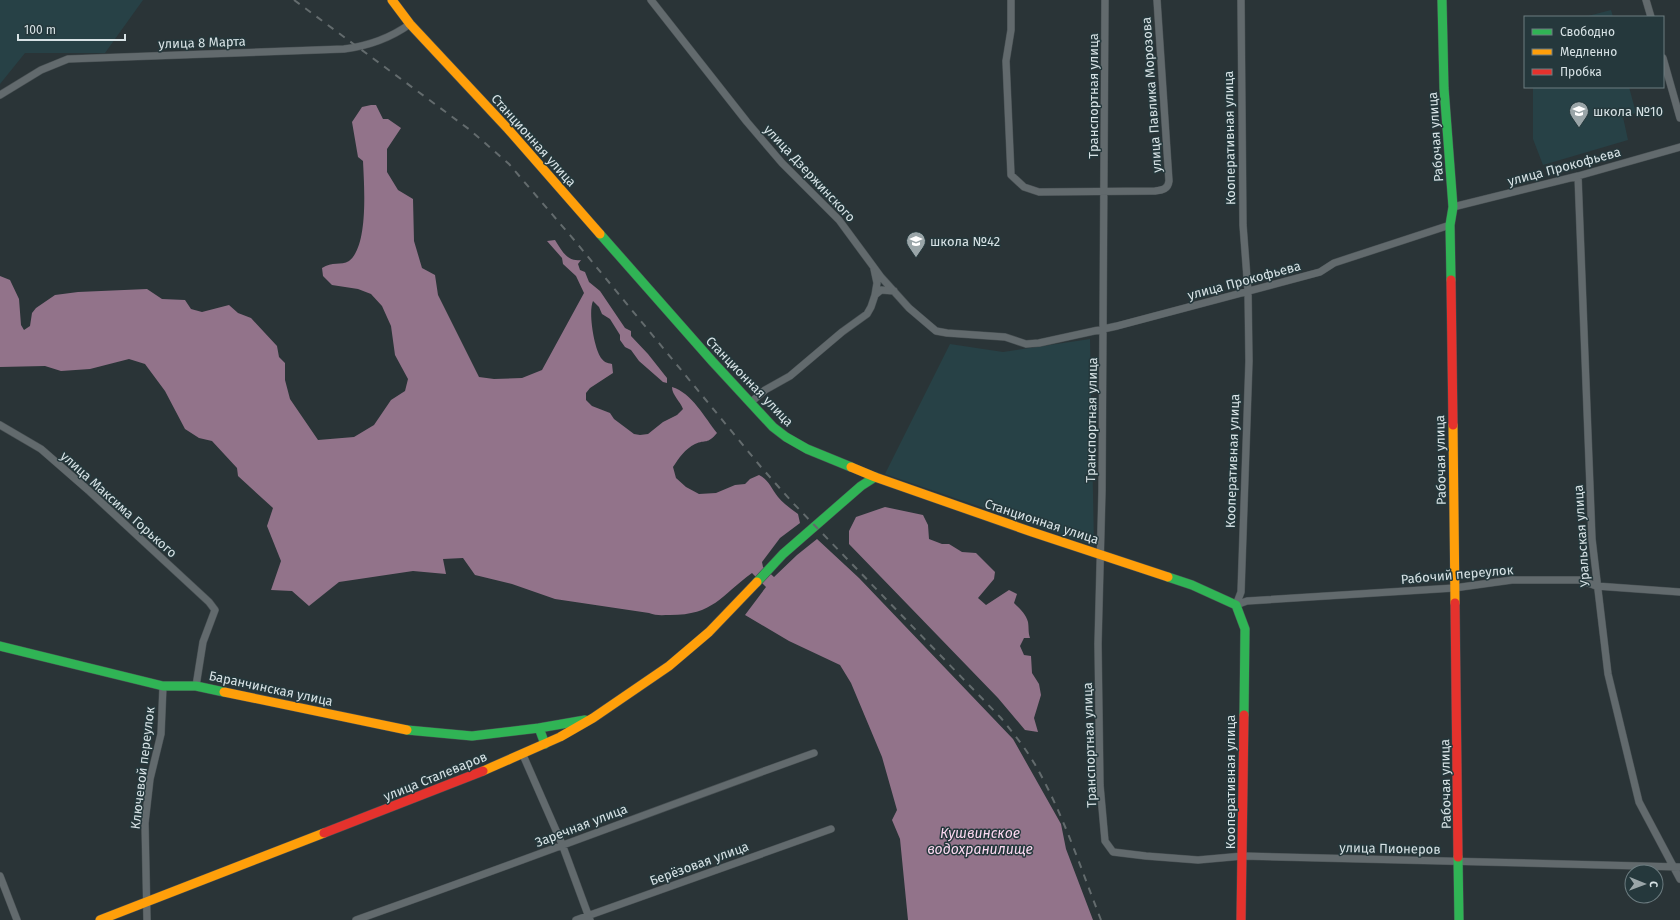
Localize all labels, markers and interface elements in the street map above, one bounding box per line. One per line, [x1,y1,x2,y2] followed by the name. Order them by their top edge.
[18,16,125,42] scale bar
[1524,16,1664,88] legend
[1139,17,1164,173] street label: улица Павлика Морозова
[24,23,56,37] text: 100 m
[1560,25,1615,39] text: Свободно
[158,33,246,52] street label: улица 8 Марта
[1086,33,1101,159] street label: Транспортная улица
[1560,45,1617,59] text: Медленно
[1560,65,1602,79] text: Пробка
[1221,71,1238,205] street label: Кооперативная улица
[488,91,579,190] street label: Станционная улица
[1425,91,1446,182] street label: Рабочая улица
[1568,100,1590,128] school or university icon: школа №10
[1593,104,1663,119] place label: школа №10
[761,122,858,225] street label: улица Дзержинского
[1506,144,1622,189] street label: улица Прокофьева
[905,230,927,258] school or university icon: школа №42
[930,234,1000,249] place label: школа №42
[1186,258,1302,303] street label: улица Прокофьева
[703,333,796,429] street label: Станционная улица
[1083,357,1100,483] street label: Транспортная улица
[1223,394,1242,528] street label: Кооперативная улица
[1432,415,1449,505] street label: Рабочая улица
[57,448,180,561] street label: улица Максима Горького
[1570,484,1593,588] street label: Уральская улица
[983,496,1101,547] street label: Станционная улица
[1400,562,1514,587] street label: Рабочий переулок
[208,668,334,709] street label: Баранчинская улица
[1080,682,1099,808] street label: Транспортная улица
[128,706,157,830] street label: Ключевой переулок
[1223,715,1238,849] street label: Кооперативная улица
[1437,739,1454,829] street label: Рабочая улица
[381,749,489,804] street label: улица Сталеваров
[533,801,629,850] street label: Заречная улица
[927,825,1033,858] water label: Кушвинское водохранилище
[648,839,751,888] street label: Берёзовая улица
[1339,840,1441,857] street label: улица Пионеров
[1624,864,1664,904] north arrow
[1647,881,1660,888] text: С

